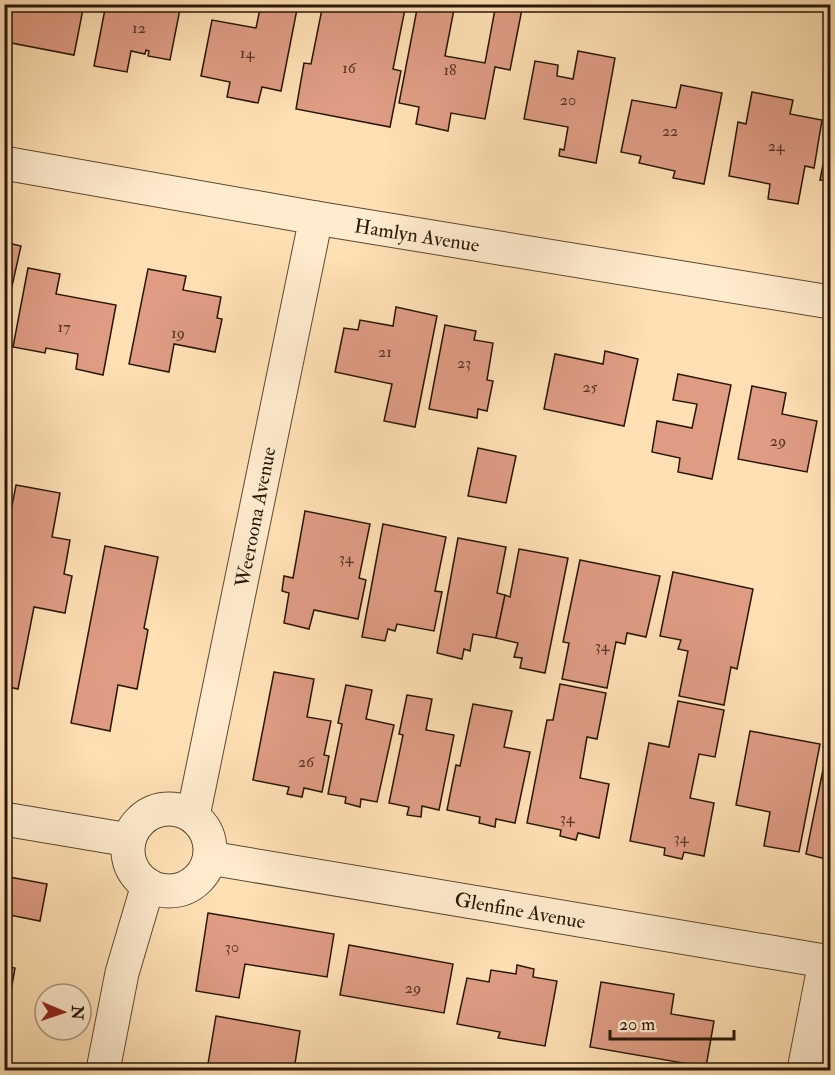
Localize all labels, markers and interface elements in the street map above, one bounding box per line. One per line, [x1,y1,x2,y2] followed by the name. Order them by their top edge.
[132,18,146,38] house number: 12
[240,43,256,63] house number: 14
[342,58,357,78] house number: 16
[443,60,457,80] house number: 18
[560,90,576,110] house number: 20
[662,121,678,141] house number: 22
[768,136,786,156] house number: 24
[353,213,481,258] street label: Hamlyn Avenue
[57,317,71,337] house number: 17
[171,323,185,343] house number: 19
[378,342,392,362] house number: 21
[457,353,471,373] house number: 23
[582,377,598,397] house number: 25
[770,431,786,451] house number: 29
[229,445,281,590] street label: Weeroona Avenue
[339,548,355,568] house number: 34
[595,636,611,656] house number: 34
[298,752,315,772] house number: 26
[560,808,576,828] house number: 34
[674,828,690,848] house number: 34
[453,887,587,934] street label: Glenfine Avenue
[225,937,239,957] house number: 30
[405,978,421,998] house number: 29
[33,982,93,1042] north arrow
[610,1003,734,1041] scale bar
[67,1004,87,1021] text: N
[619,1013,655,1036] text: 20 m

